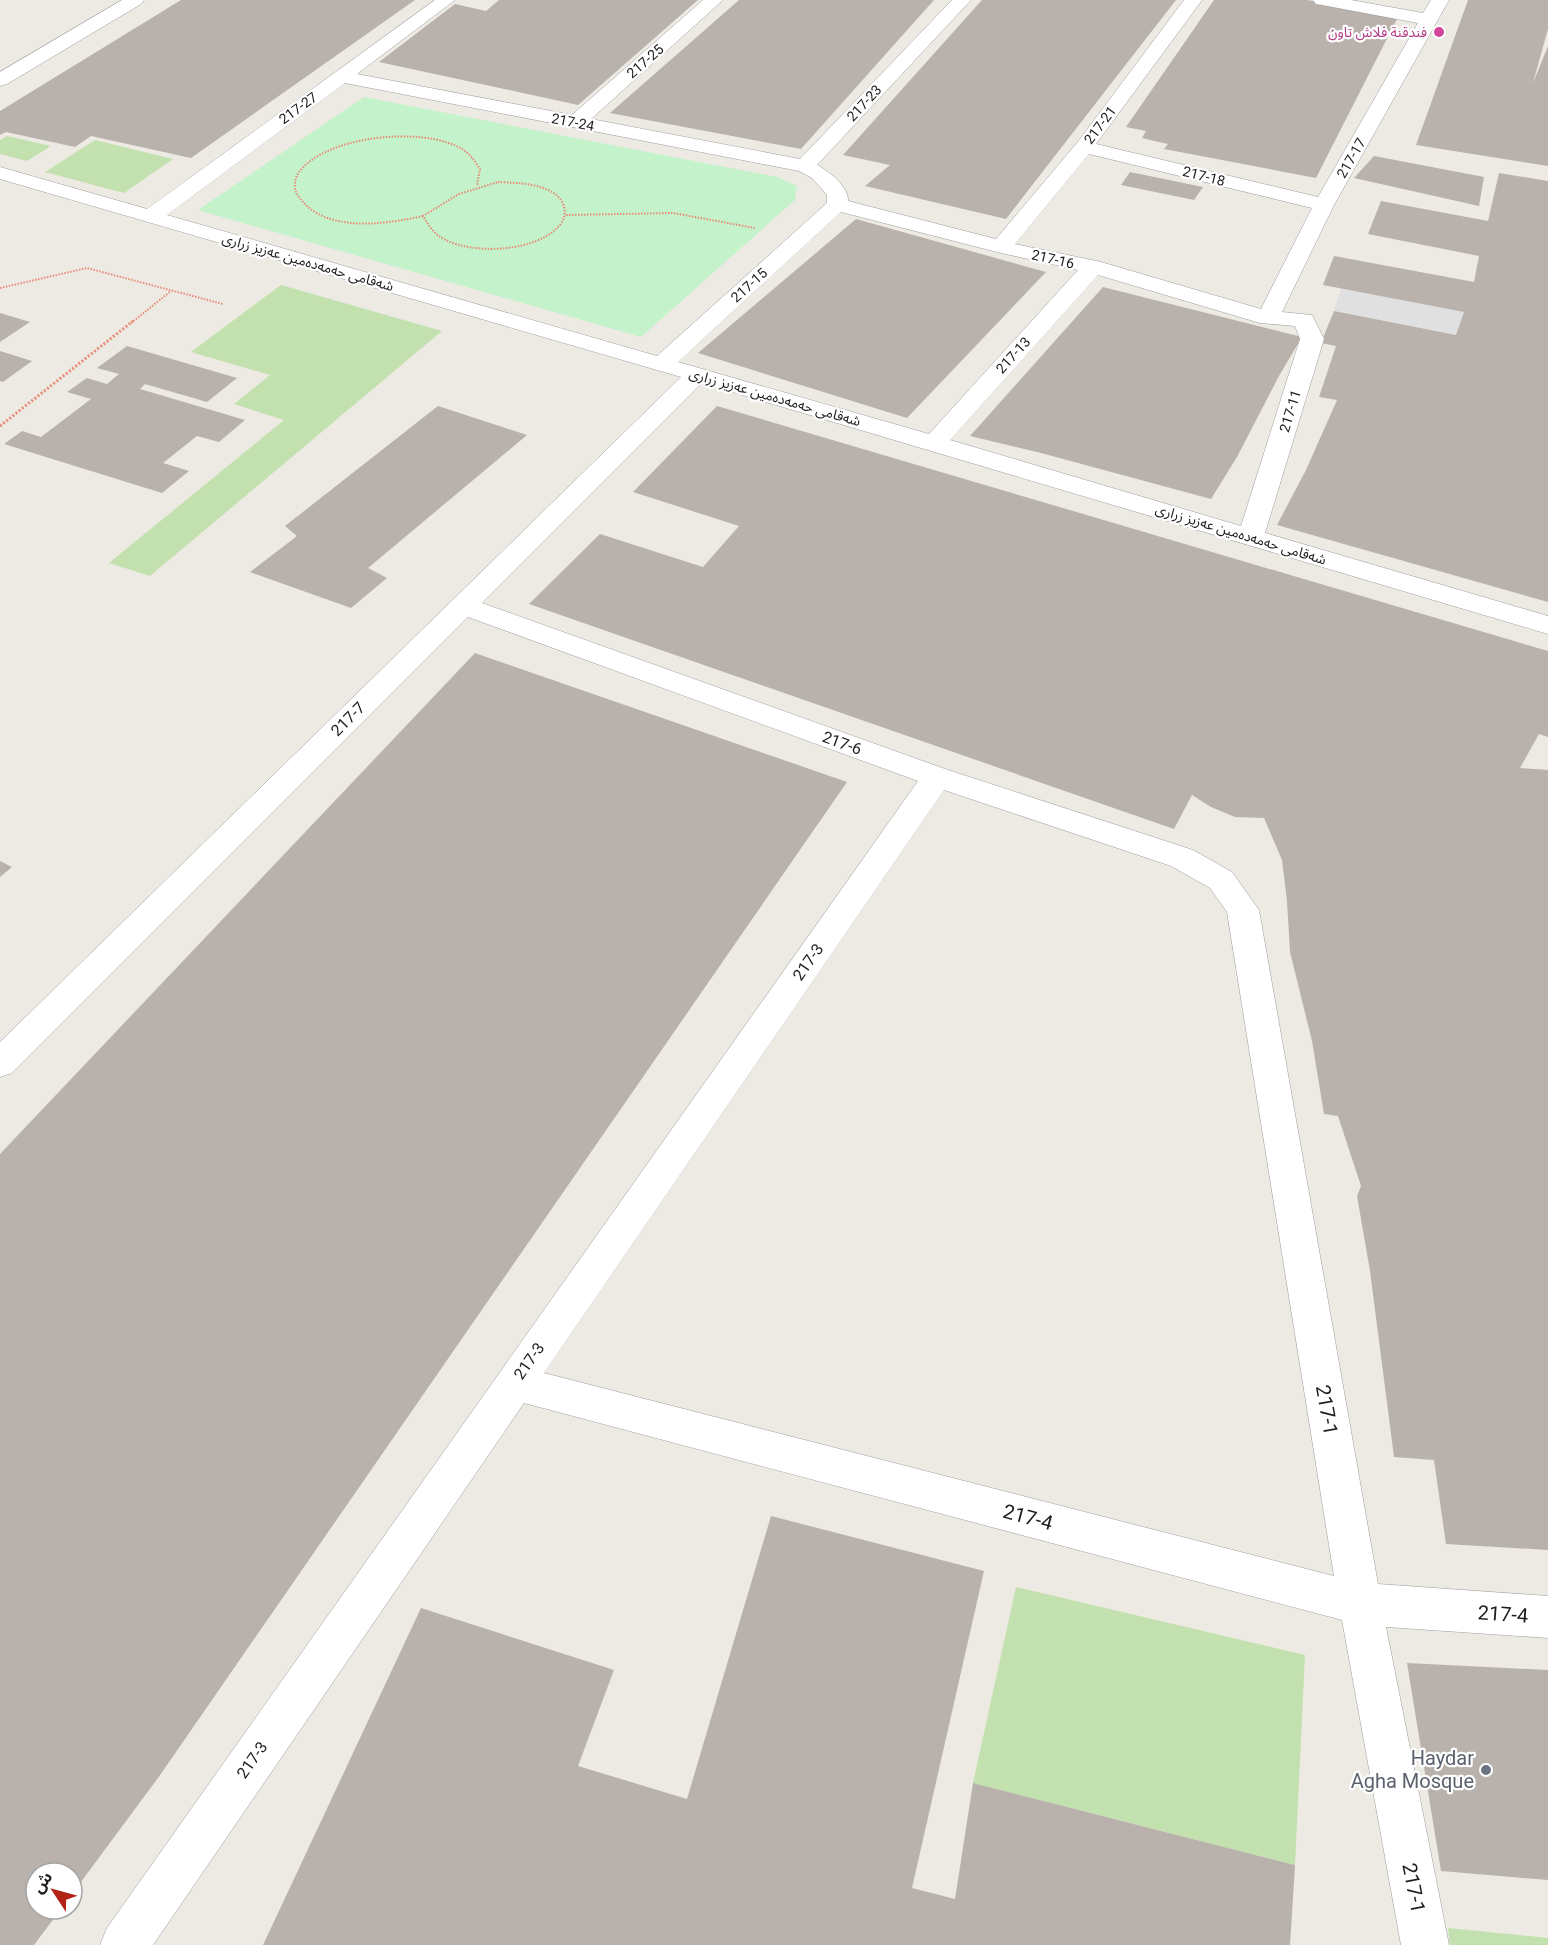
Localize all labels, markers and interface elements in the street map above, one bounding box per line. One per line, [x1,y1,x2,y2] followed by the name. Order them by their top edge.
[1328,24,1427,41] place label: فندقنة فلاش تاون
[1432,25,1446,39] marker: فندقنة فلاش تاون
[623,41,667,81] street label: 217-25
[843,82,885,124] street label: 217-23
[276,89,320,127] street label: 217-27
[1081,103,1119,147] street label: 217-21
[550,110,596,134] street label: 217-24
[1333,135,1369,181] street label: 217-17
[1181,163,1227,189] street label: 217-18
[220,230,396,295] street label: شەقامی حەمەدەمین عەزیز زراری
[1030,246,1076,272] street label: 217-16
[728,265,771,305] street label: 217-15
[993,334,1033,376] street label: 217-13
[687,365,863,430] street label: شەقامی حەمەدەمین عەزیز زراری
[1276,388,1304,434] street label: 217-11
[1153,500,1328,569] street label: شەقامی حەمەدەمین عەزیز زراری
[327,698,369,740] street label: 217-7
[820,727,864,759] street label: 217-6
[789,940,827,984] street label: 217-3
[510,1339,548,1383] street label: 217-3
[1311,1383,1343,1437] street label: 217-1
[1001,1499,1055,1535] street label: 217-4
[1477,1600,1529,1628] street label: 217-4
[233,1738,271,1782] street label: 217-3
[1351,1746,1474,1793] place label: Haydar Agha Mosque
[1479,1763,1493,1777] marker: Haydar Agha Mosque
[24,1861,84,1921] north arrow
[1397,1861,1431,1915] street label: 217-1
[28,1868,56,1897] text: ش

